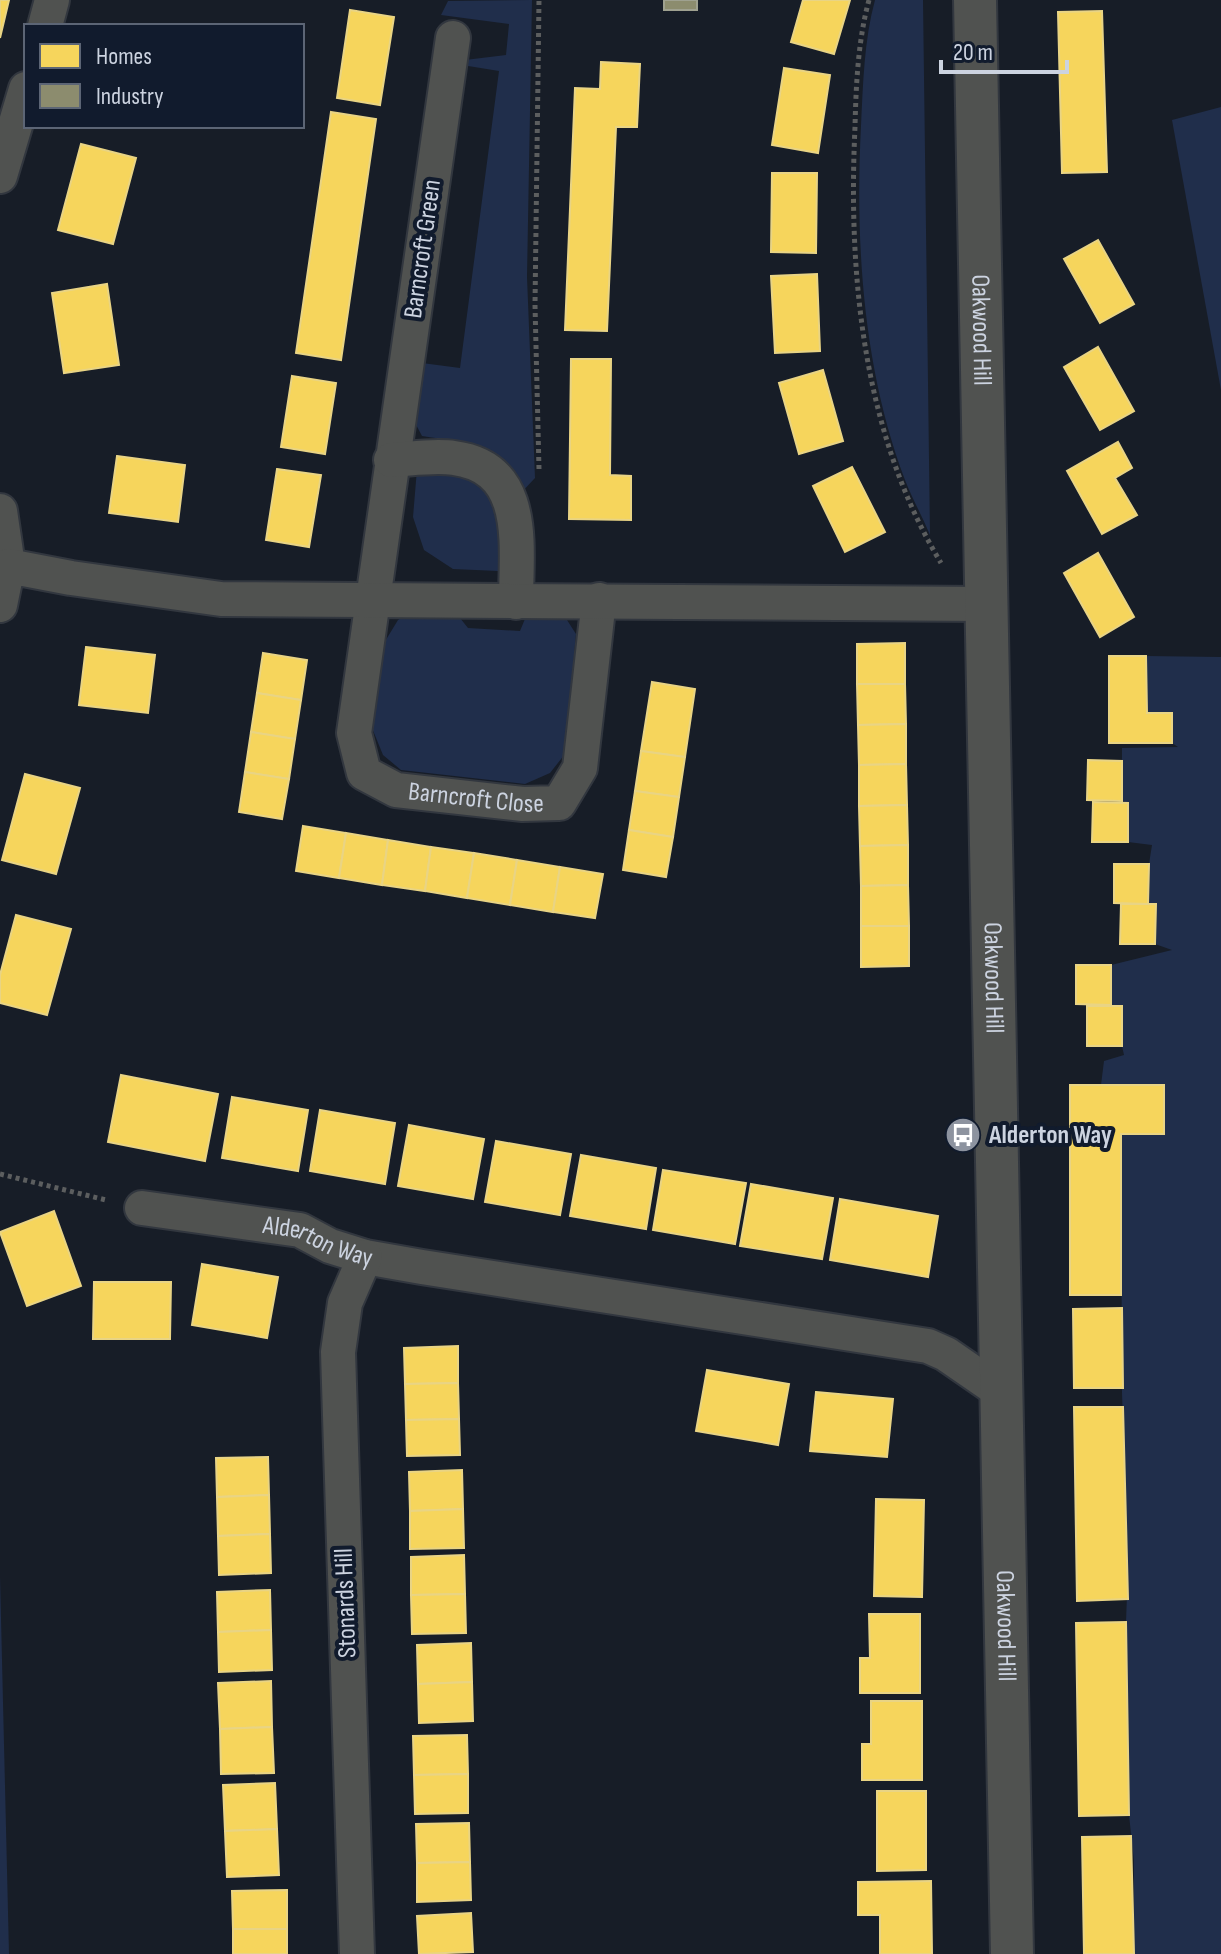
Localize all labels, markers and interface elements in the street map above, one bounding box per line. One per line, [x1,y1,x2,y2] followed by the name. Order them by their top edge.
[24,24,304,128] legend
[941,24,1067,74] scale bar
[953,38,993,67] text: 20 m
[96,42,152,71] text: Homes
[96,82,163,111] text: Industry
[398,178,448,320] street label: Barncroft Green
[965,274,998,386] street label: Oakwood Hill
[407,776,544,820] street label: Barncroft Close
[977,922,1010,1034] street label: Oakwood Hill
[944,1116,982,1154] bus stop icon: Alderton Way
[988,1120,1112,1151] place label: Alderton Way
[260,1209,375,1274] street label: Alderton Way
[329,1548,363,1658] street label: Stonards Hill
[989,1570,1022,1682] street label: Oakwood Hill

